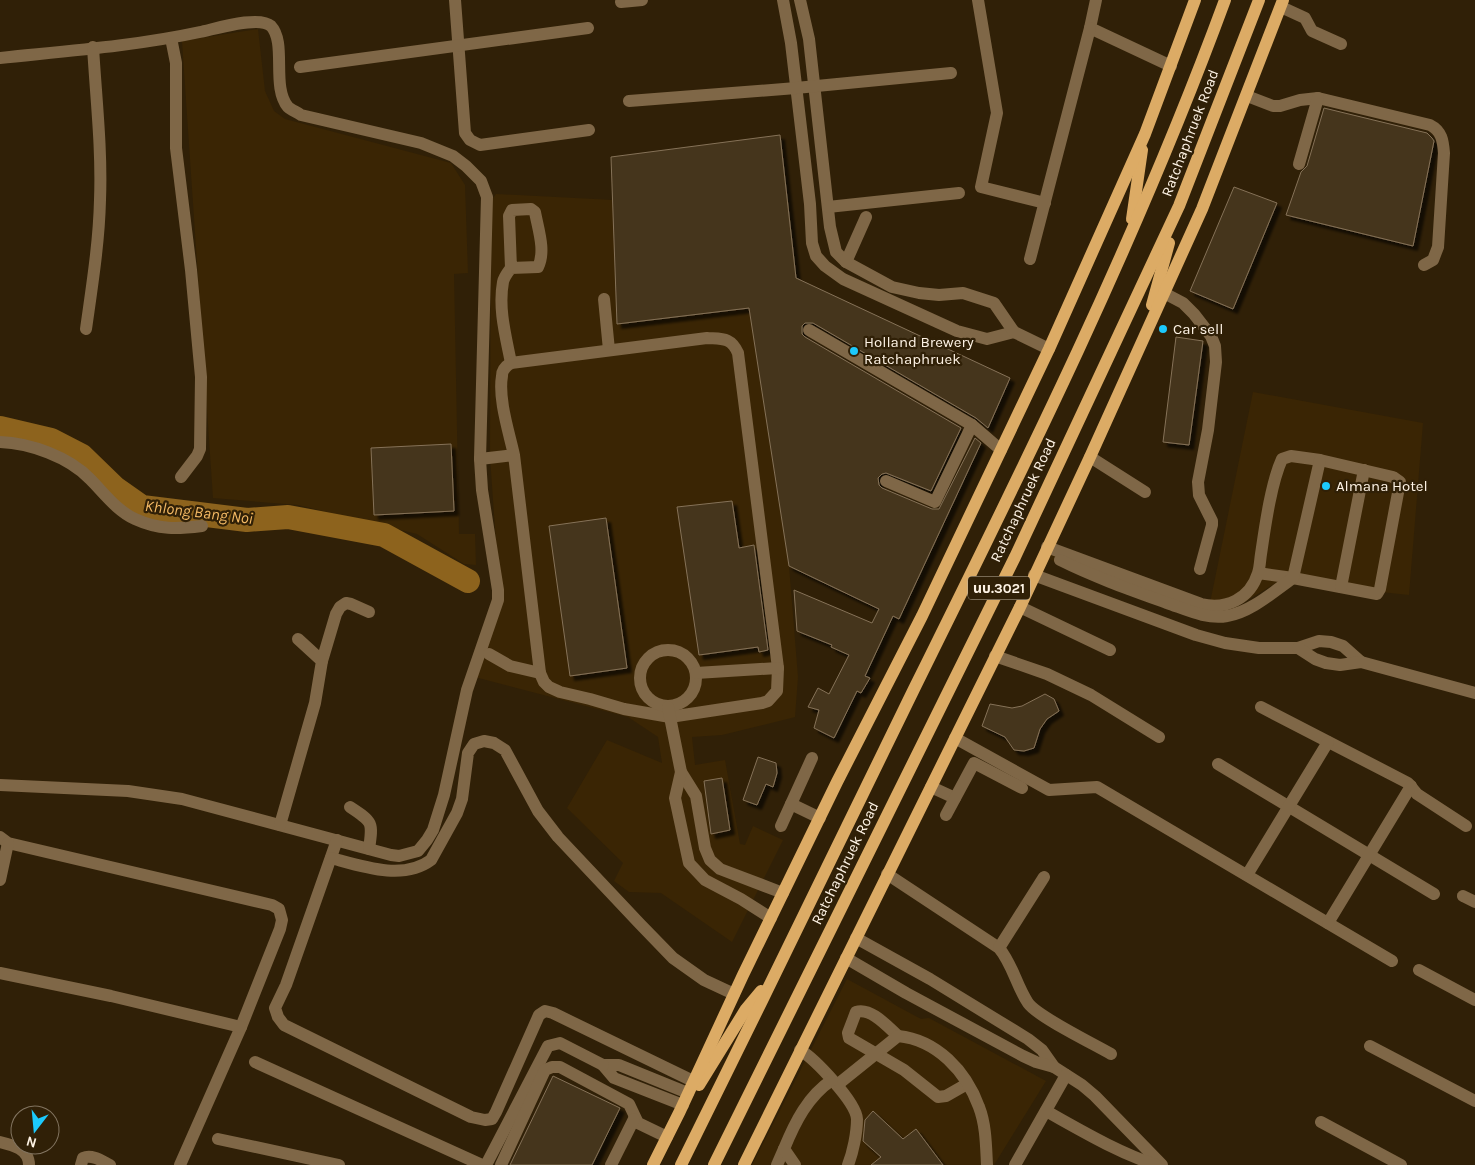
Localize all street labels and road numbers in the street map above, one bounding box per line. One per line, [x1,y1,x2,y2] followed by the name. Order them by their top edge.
[1157,67,1223,199] street label: Ratchaphruek Road
[986,435,1060,565] street label: Ratchaphruek Road
[968,576,1030,600] road number: นบ.3021
[807,799,883,927] street label: Ratchaphruek Road

